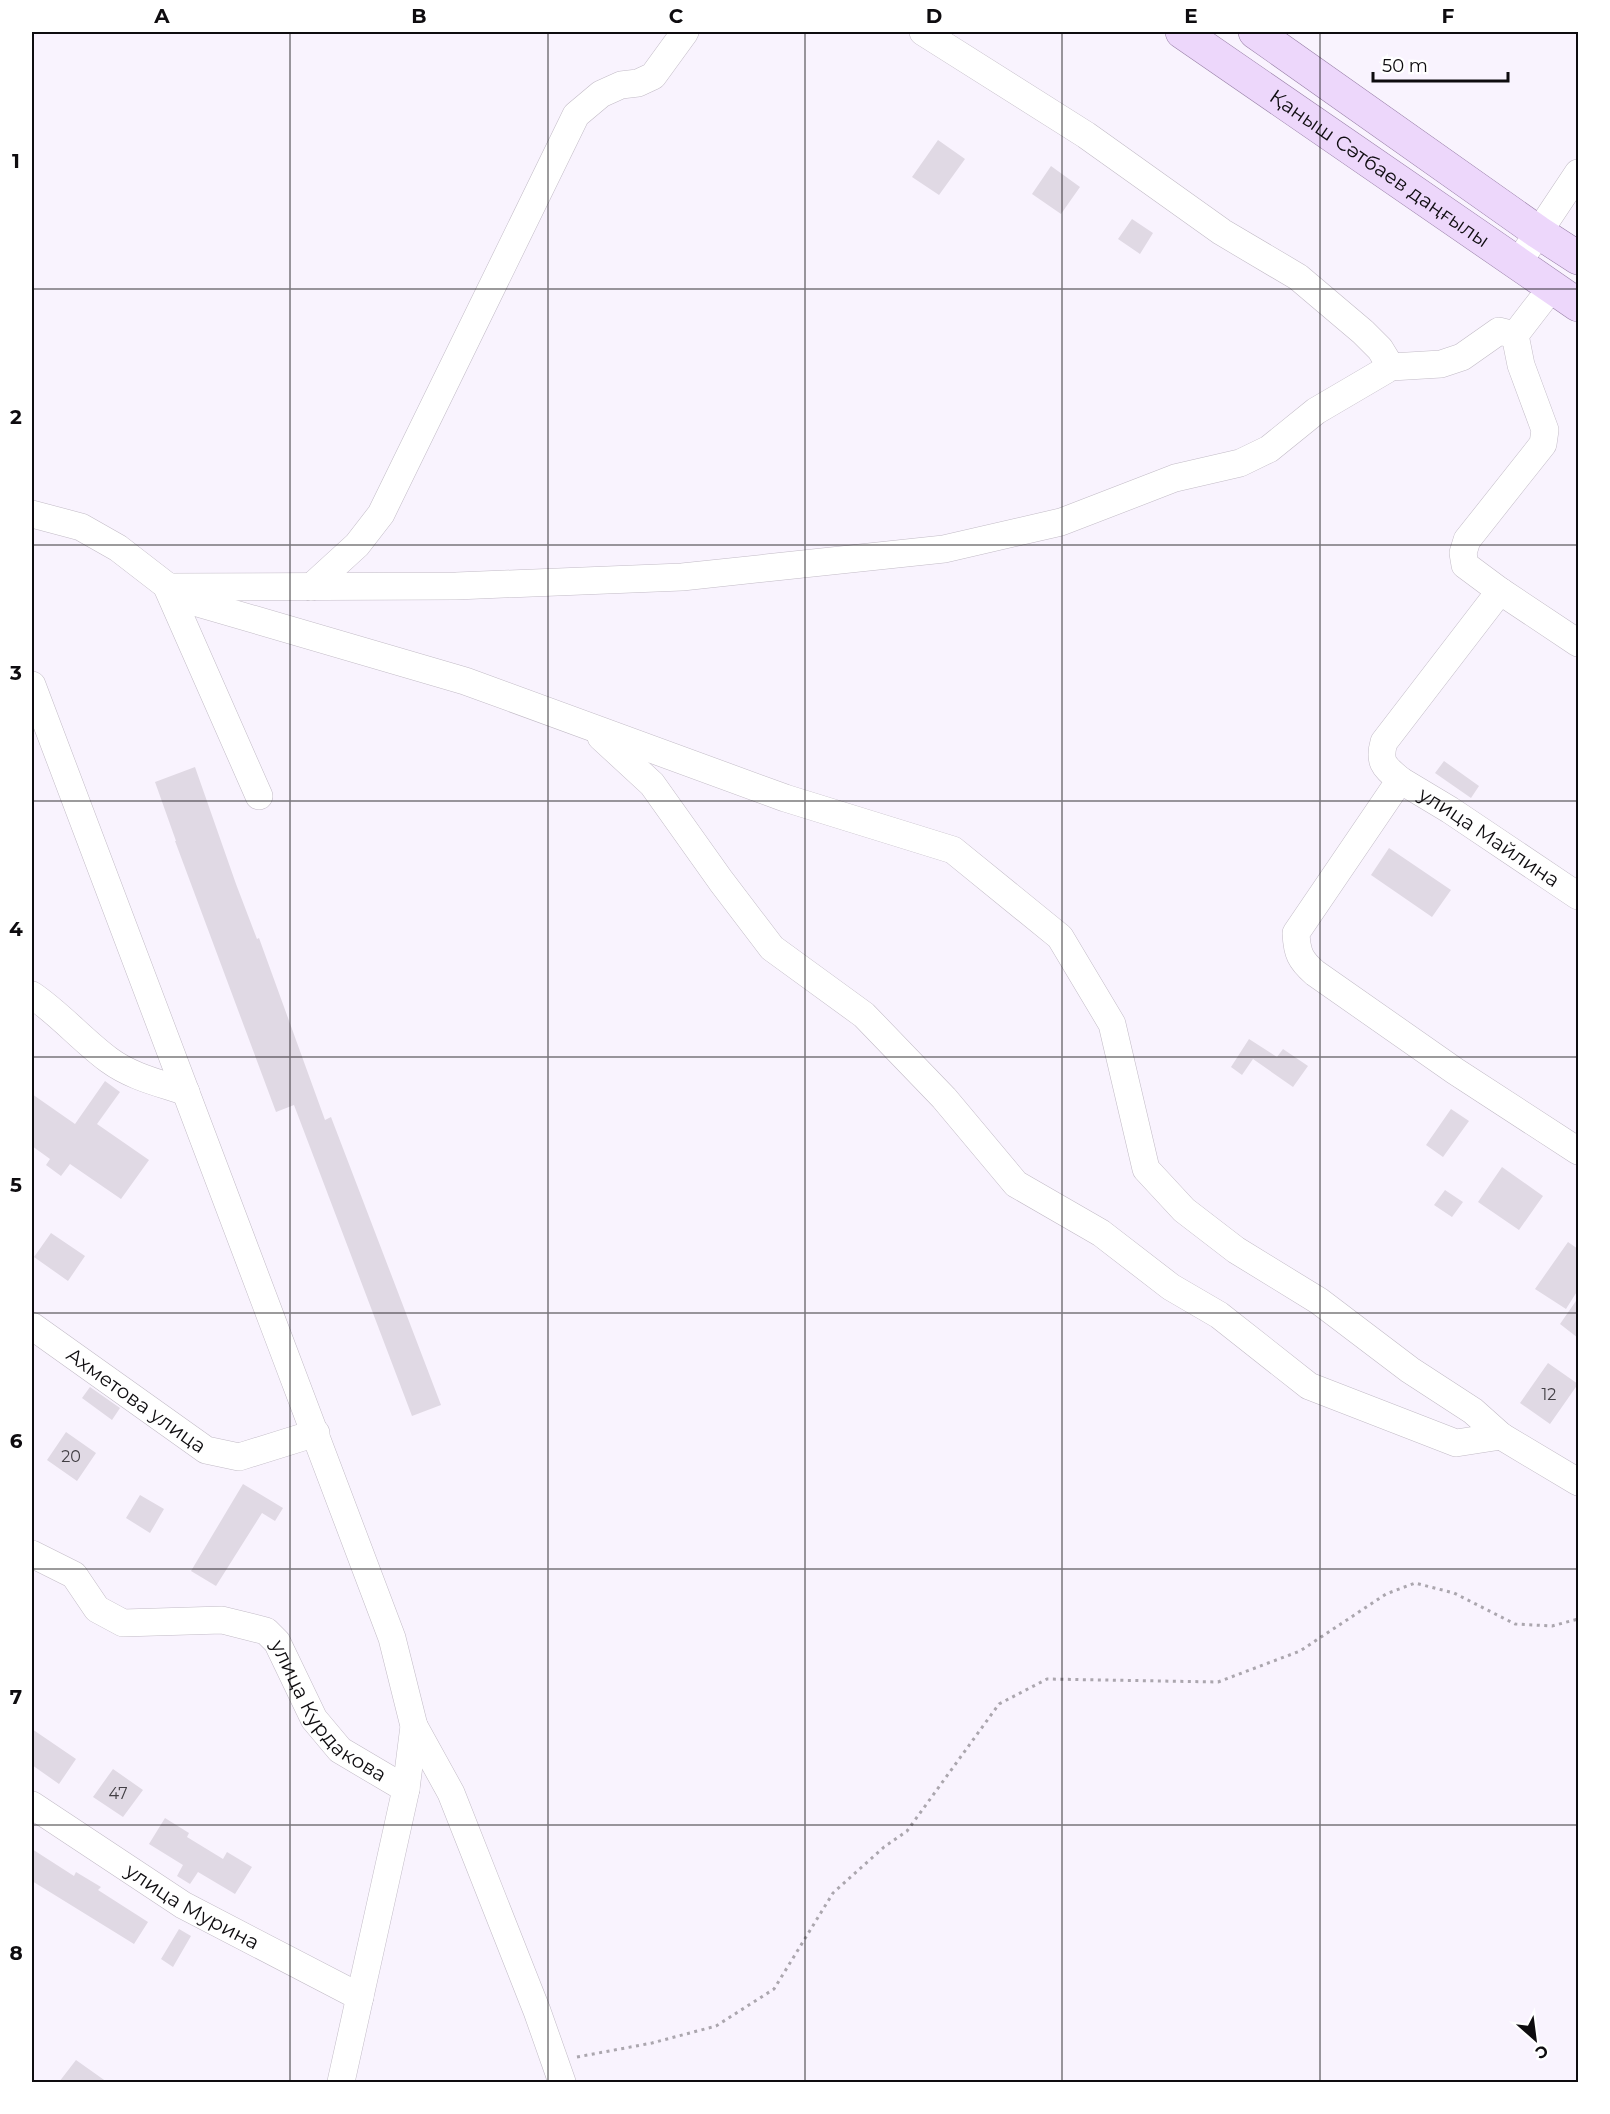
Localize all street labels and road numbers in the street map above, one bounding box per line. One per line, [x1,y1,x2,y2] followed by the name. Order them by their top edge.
[1265,84,1494,252] street label: Қаныш Сәтбаев даңғылы
[1414,782,1564,892] street label: улица Майлина
[62,1342,211,1458] street label: Ахметова улица
[265,1635,391,1787] street label: улица Курдакова
[120,1858,263,1955] street label: улица Мурина

